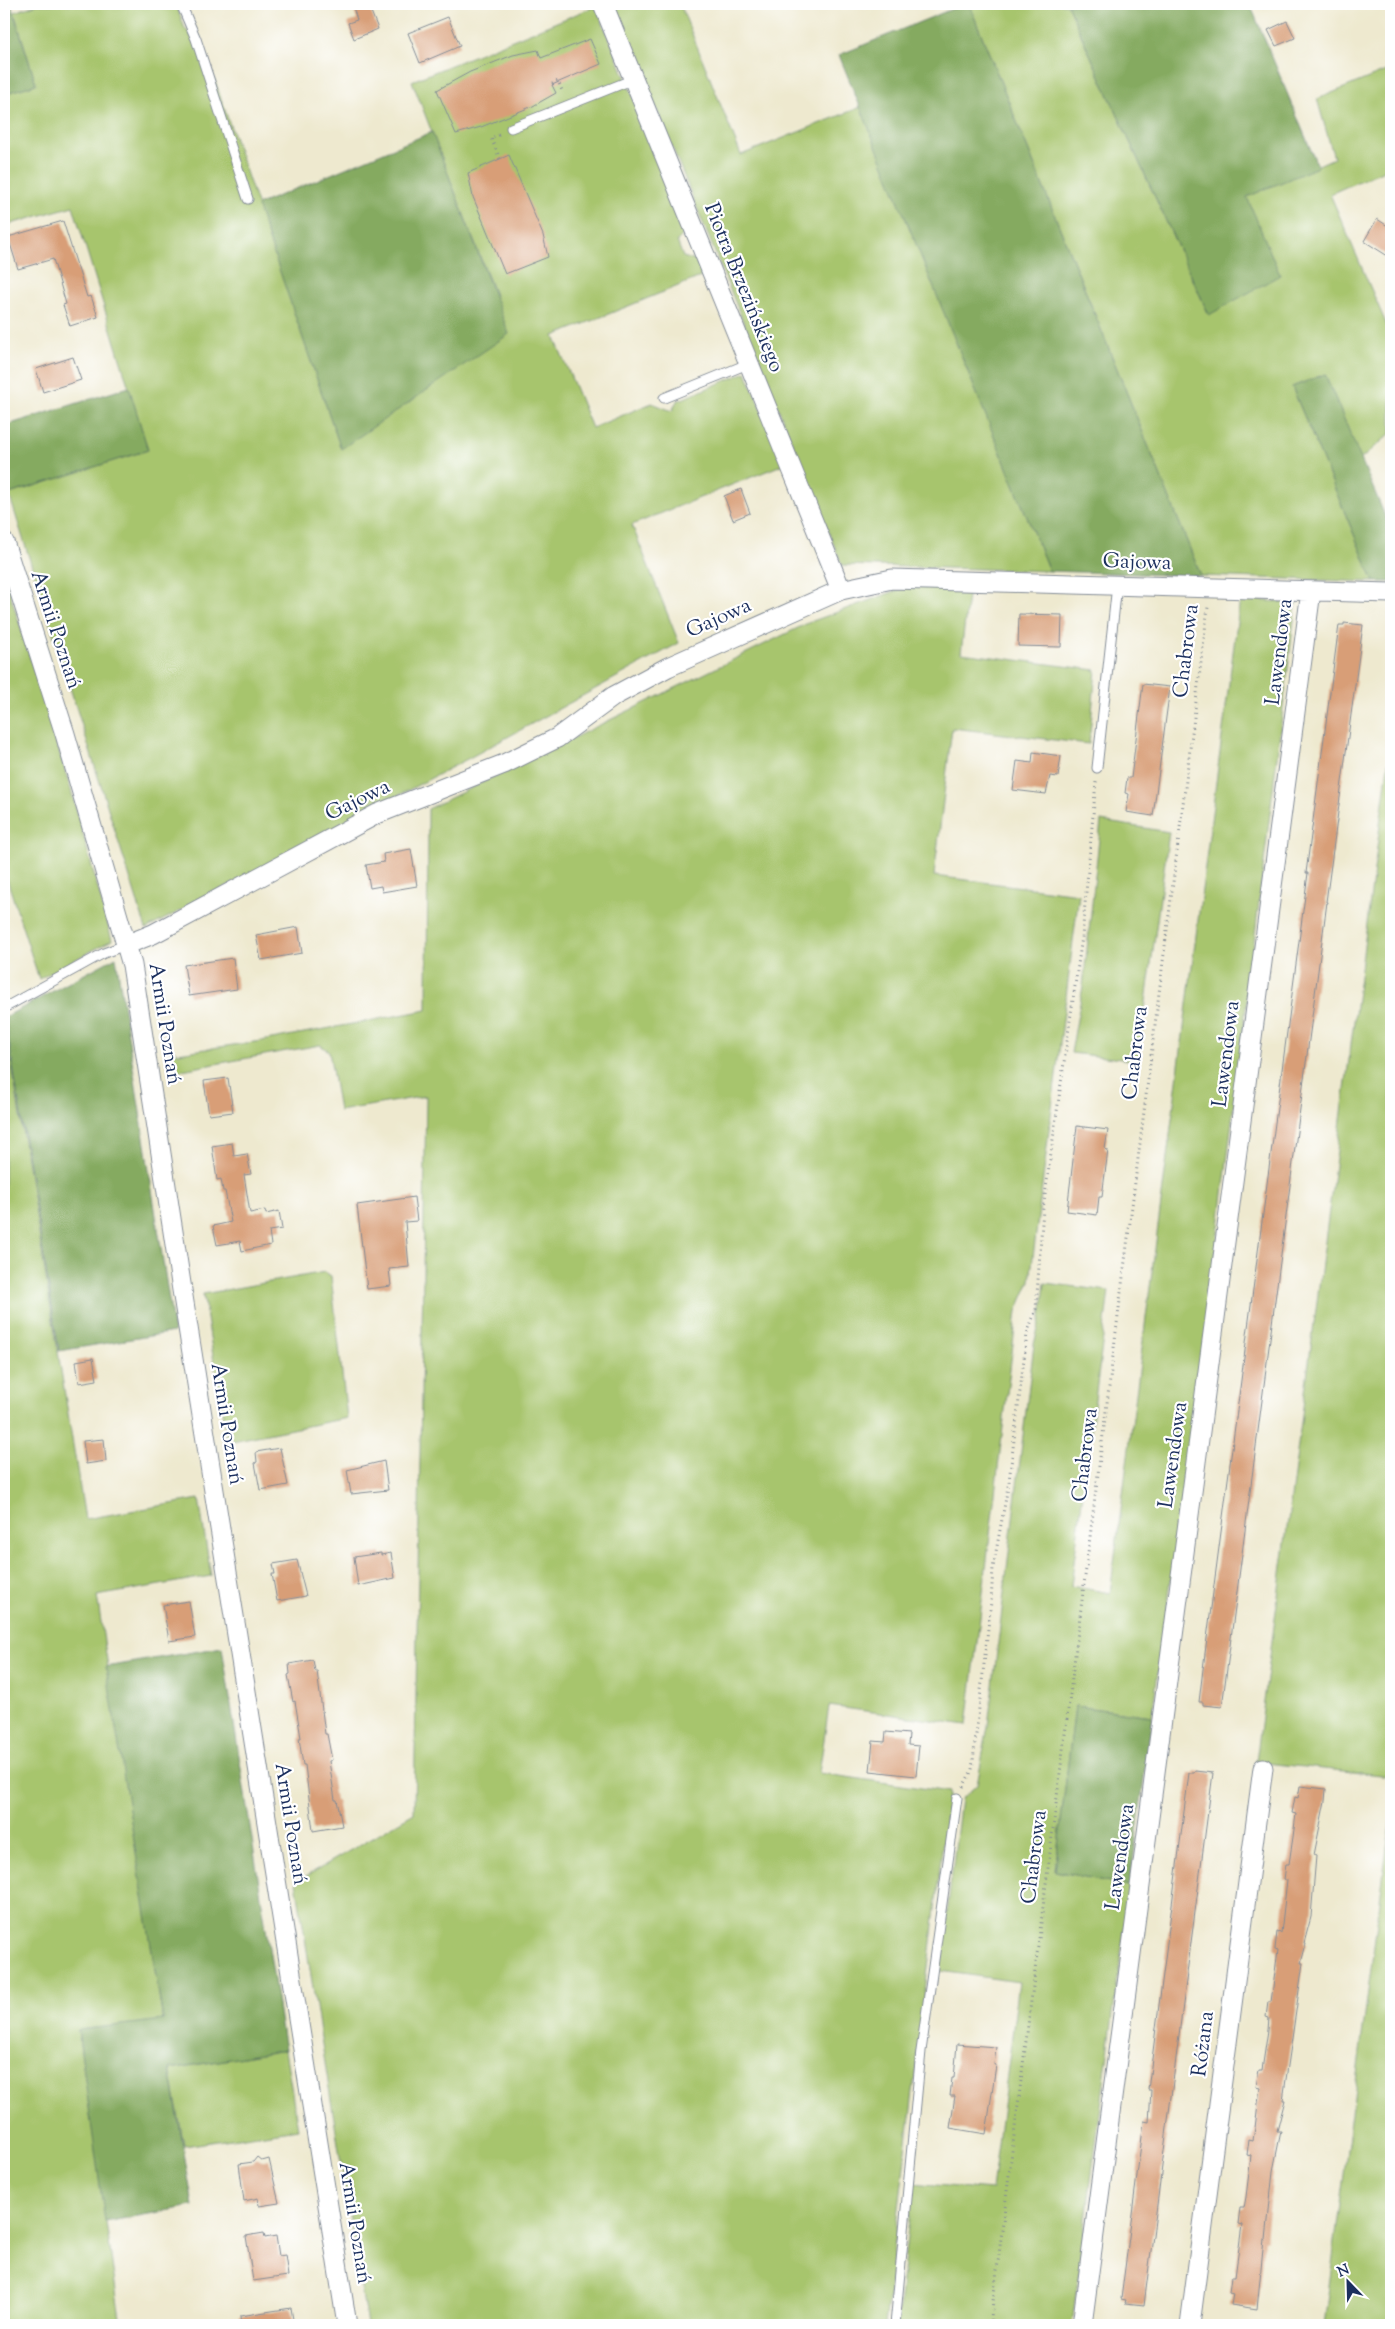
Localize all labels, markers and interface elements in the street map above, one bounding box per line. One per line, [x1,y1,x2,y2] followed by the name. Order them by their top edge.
[695,199,791,377] street label: Piotra Brzezińskiego
[1102,547,1172,579] street label: Gajowa
[22,567,88,693] street label: Armii Poznań
[682,591,757,647] street label: Gajowa
[1259,597,1301,707] street label: Lawendowa
[1166,602,1208,700] street label: Chabrowa
[321,772,396,830] street label: Gajowa
[140,961,188,1087] street label: Armii Poznań
[1206,999,1248,1109] street label: Lawendowa
[1115,1004,1157,1102] street label: Chabrowa
[202,1361,250,1487] street label: Armii Poznań
[1152,1400,1196,1510] street label: Lawendowa
[1065,1406,1107,1504] street label: Chabrowa
[266,1761,314,1887] street label: Armii Poznań
[1099,1802,1143,1912] street label: Lawendowa
[1014,1808,1056,1906] street label: Chabrowa
[1185,2009,1223,2078] street label: Różana
[330,2160,378,2286] street label: Armii Poznań
[1322,2256,1372,2306] north arrow
[1335,2260,1353,2283] text: N

